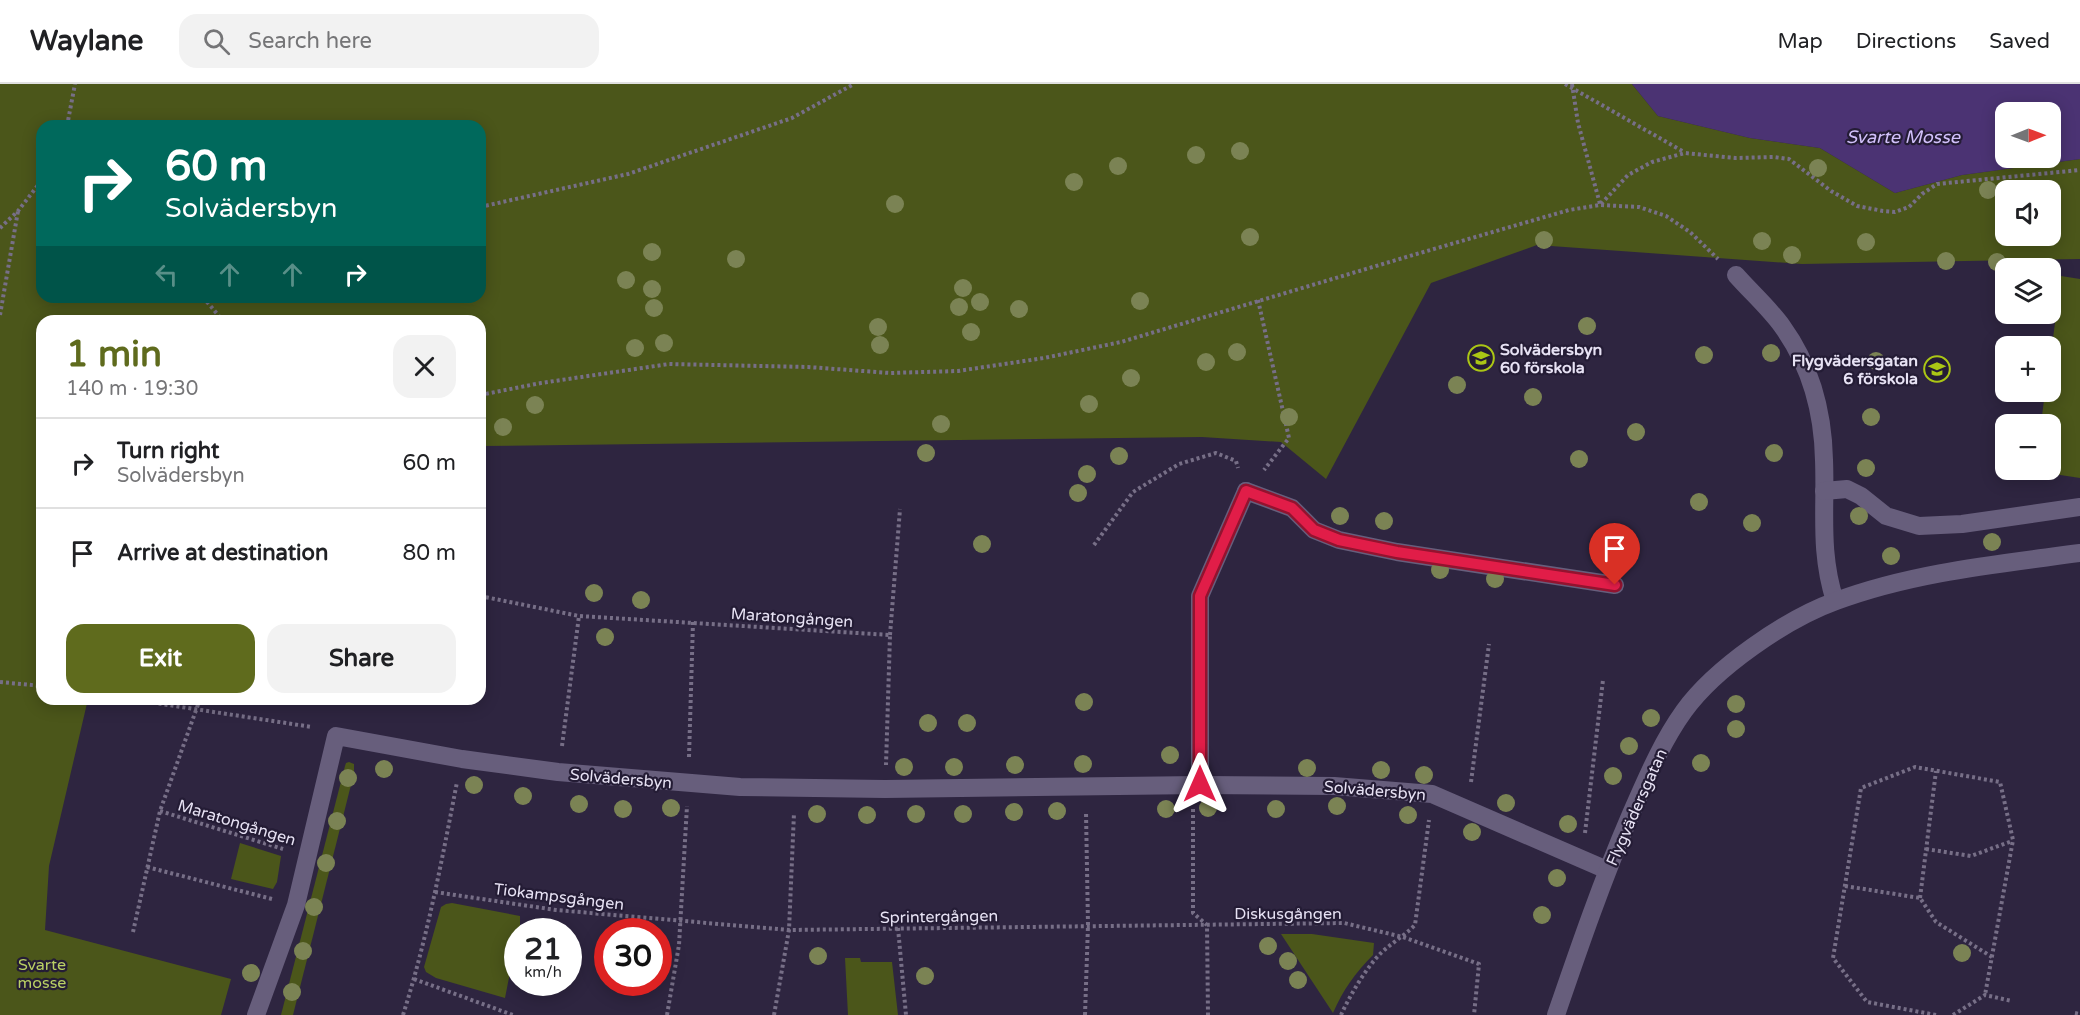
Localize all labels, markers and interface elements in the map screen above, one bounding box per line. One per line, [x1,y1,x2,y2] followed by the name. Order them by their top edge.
[179,14,599,68] search box
[30,24,143,58] text: Waylane
[200,25,233,58] icon: search
[248,28,372,54] text: Search here
[1777,29,1823,54] text: Map
[1856,29,1956,54] text: Directions
[1989,29,2050,54] text: Saved
[1995,102,2061,168] north arrow
[1995,102,2061,480] map controls
[1846,126,1961,148] water label: Svarte Mosse
[165,141,267,192] text: 60 m
[66,144,144,222] icon: right
[1995,180,2061,246] button: sound
[165,192,338,225] text: Solvädersbyn
[150,258,183,291] icon: left
[213,258,246,291] icon: ahead
[276,258,309,291] icon: ahead
[339,258,372,291] icon: right
[1995,258,2061,324] button: layers
[66,333,162,376] text: 1 min
[393,335,456,398] button: close
[1995,336,2061,402] button: +
[1500,340,1602,378] place label: Solvädersbyn 60 förskola
[1466,343,1496,373] school or university icon: Solvädersbyn 60 förskola
[1792,351,1918,389] place label: Flygvädersgatan 6 förskola
[1922,354,1952,384] school or university icon: Flygvädersgatan 6 förskola
[66,377,198,401] text: 140 m · 19:30
[1995,414,2061,480] button: −
[117,438,219,464] text: Turn right
[66,447,99,480] icon: right
[402,450,456,476] text: 60 m
[117,464,245,488] text: Solvädersbyn
[1589,523,1640,585] pin
[1598,532,1631,565] icon: arrive
[66,537,99,570] icon: arrive
[117,540,328,566] text: Arrive at destination
[402,540,456,566] text: 80 m
[730,604,854,632] street label: Maratongången
[66,624,255,693] button: Exit
[267,624,456,693] button: Share
[1602,746,1672,869] street label: Flygvädersgatan
[1168,752,1232,816] position arrow
[569,765,673,793] street label: Solvädersbyn
[1323,777,1427,805] street label: Solvädersbyn
[175,795,298,850] street label: Maratongången
[493,879,625,915] street label: Tiokampsgången
[1234,904,1342,924] street label: Diskusgången
[880,906,998,928] street label: Sprintergången
[594,918,672,996] speed limit sign: 30
[524,931,562,968] text: 21
[18,955,66,993] park label: Svarte mosse
[524,963,562,981] text: km/h

